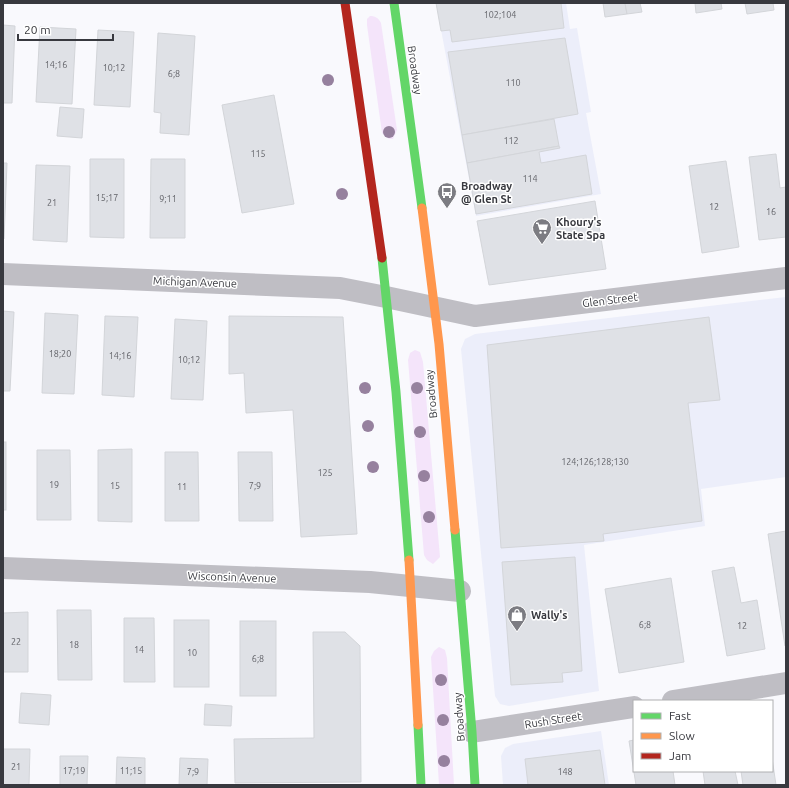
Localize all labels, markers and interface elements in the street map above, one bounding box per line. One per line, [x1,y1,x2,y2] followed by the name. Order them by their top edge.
[484,10,516,20] house number: 102;104
[18,16,113,42] scale bar
[24,23,51,36] text: 20 m
[406,45,424,96] street label: Broadway
[45,60,67,70] house number: 14;16
[103,63,125,73] house number: 10;12
[168,69,180,79] house number: 6;8
[505,78,521,88] house number: 110
[503,136,519,146] house number: 112
[250,149,266,159] house number: 115
[522,174,538,184] house number: 114
[461,180,512,205] place label: Broadway @ Glen St
[436,181,458,209] bus stop icon: Broadway @ Glen St
[96,193,118,203] house number: 15;17
[159,194,177,204] house number: 9;11
[47,198,57,208] house number: 21
[709,202,719,212] house number: 12
[766,207,776,217] house number: 16
[556,216,605,241] place label: Khoury's State Spa
[531,217,553,245] supermarket icon: Khoury's State Spa
[153,275,237,289] street label: Michigan Avenue
[582,291,639,309] street label: Glen Street
[49,349,71,359] house number: 18;20
[109,351,131,361] house number: 14;16
[178,355,200,365] house number: 10;12
[423,368,439,419] street label: Broadway
[561,457,629,467] house number: 124;126;128;130
[317,468,333,478] house number: 125
[49,480,59,490] house number: 19
[110,481,120,491] house number: 15
[249,481,261,491] house number: 7;9
[177,482,187,492] house number: 11
[187,569,277,585] street label: Wisconsin Avenue
[506,604,528,632] shop icon: Wally's
[531,609,567,621] place label: Wally's
[639,620,651,630] house number: 6;8
[737,621,747,631] house number: 12
[11,637,21,647] house number: 22
[69,640,79,650] house number: 18
[134,645,144,655] house number: 14
[187,648,197,658] house number: 10
[252,654,264,664] house number: 6;8
[451,691,467,742] street label: Broadway
[633,700,773,772] legend
[524,709,583,730] street label: Rush Street
[669,709,691,722] text: Fast
[669,729,695,742] text: Slow
[669,749,691,762] text: Jam
[11,762,21,772] house number: 21
[63,766,85,776] house number: 17;19
[120,766,142,776] house number: 11;15
[187,767,199,777] house number: 7;9
[557,767,573,777] house number: 148

